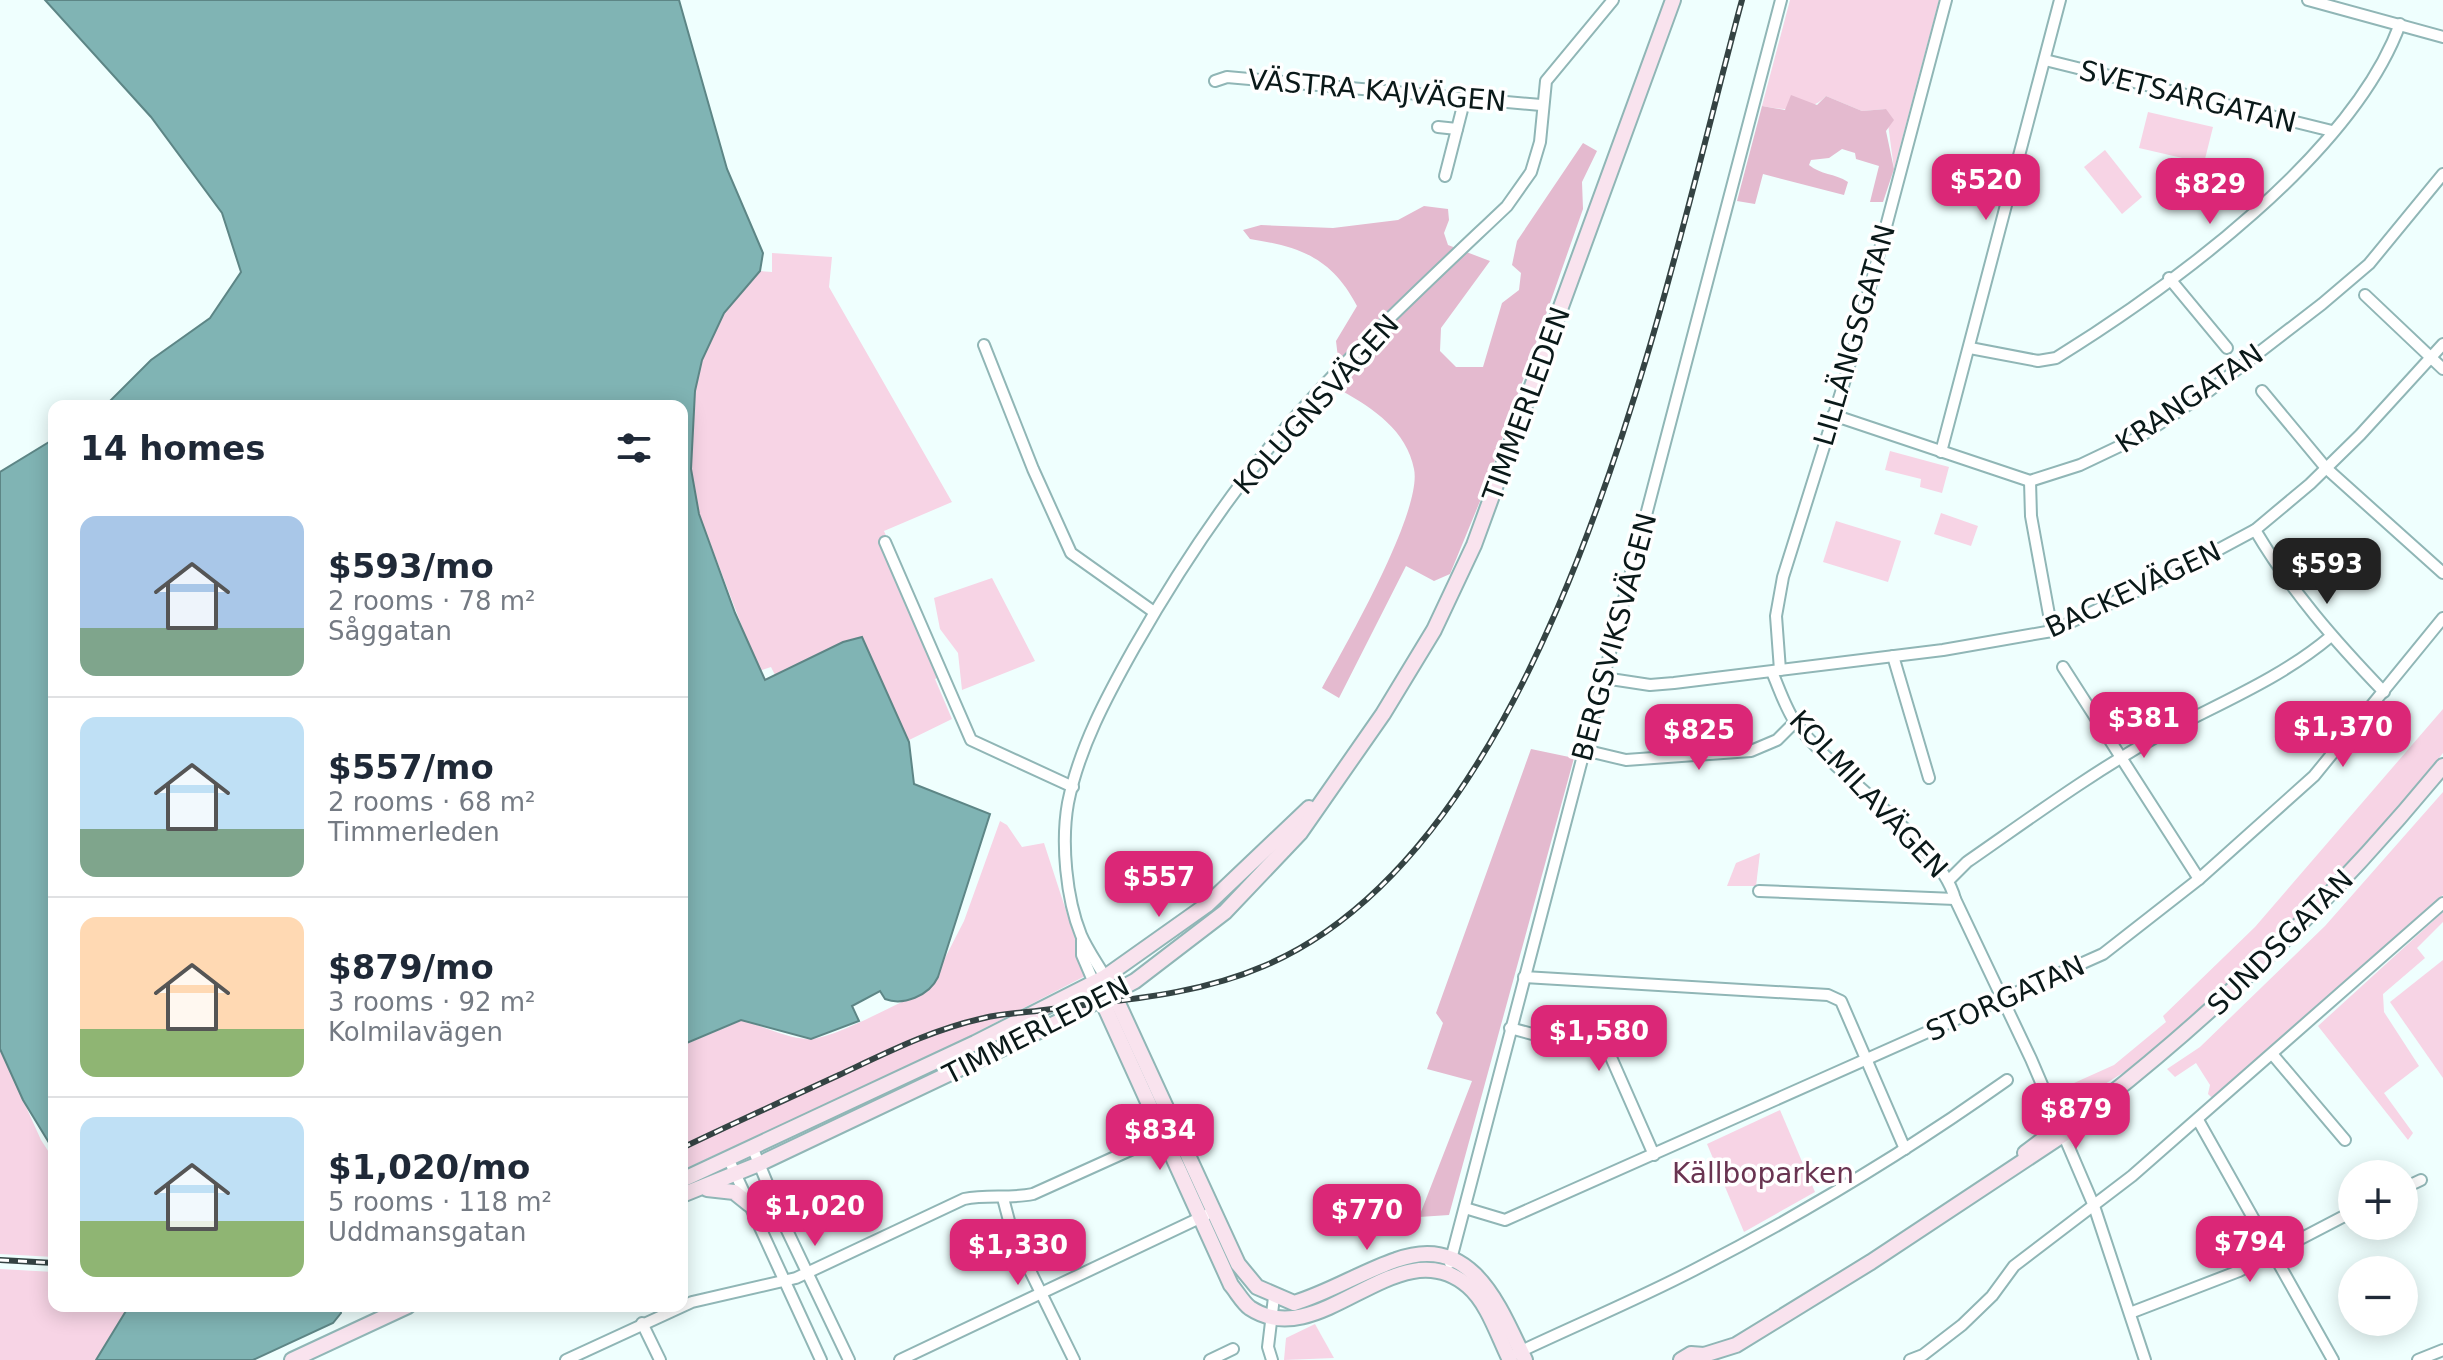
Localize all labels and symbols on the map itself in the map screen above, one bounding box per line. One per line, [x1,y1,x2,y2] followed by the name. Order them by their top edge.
[2076,54,2300,139] street label: SVETSARGATAN
[1246,63,1508,118] street label: VÄSTRA KAJVÄGEN
[1939,154,2033,222] pin: $520
[2163,158,2257,226] pin: $829
[1807,221,1902,450] street label: LILLÄNGSGATAN
[1476,303,1577,507] street label: TIMMERLEDEN
[1227,308,1406,501] street label: KOLUGNSVÄGEN
[2109,337,2269,460] street label: KRANGATAN
[1565,509,1664,765] street label: BERGSVIKSVÄGEN
[2040,534,2226,645] street label: BACKEVÄGEN
[2280,538,2374,606] pin: $593
[2097,692,2191,760] pin: $381
[2278,701,2408,769] pin: $1,370
[1652,704,1746,772] pin: $825
[1783,704,1955,885] street label: KOLMILAVÄGEN
[1112,851,1206,919] pin: $557
[2201,863,2360,1022] street label: SUNDSGATAN
[1921,949,2090,1048] street label: STORGATAN
[937,969,1135,1092] street label: TIMMERLEDEN
[1534,1005,1664,1073] pin: $1,580
[2029,1083,2123,1151] pin: $879
[1113,1104,1207,1172] pin: $834
[1672,1157,1854,1190] park label: Källboparken
[750,1180,880,1248] pin: $1,020
[1320,1184,1414,1252] pin: $770
[2203,1216,2297,1284] pin: $794
[953,1219,1083,1287] pin: $1,330

